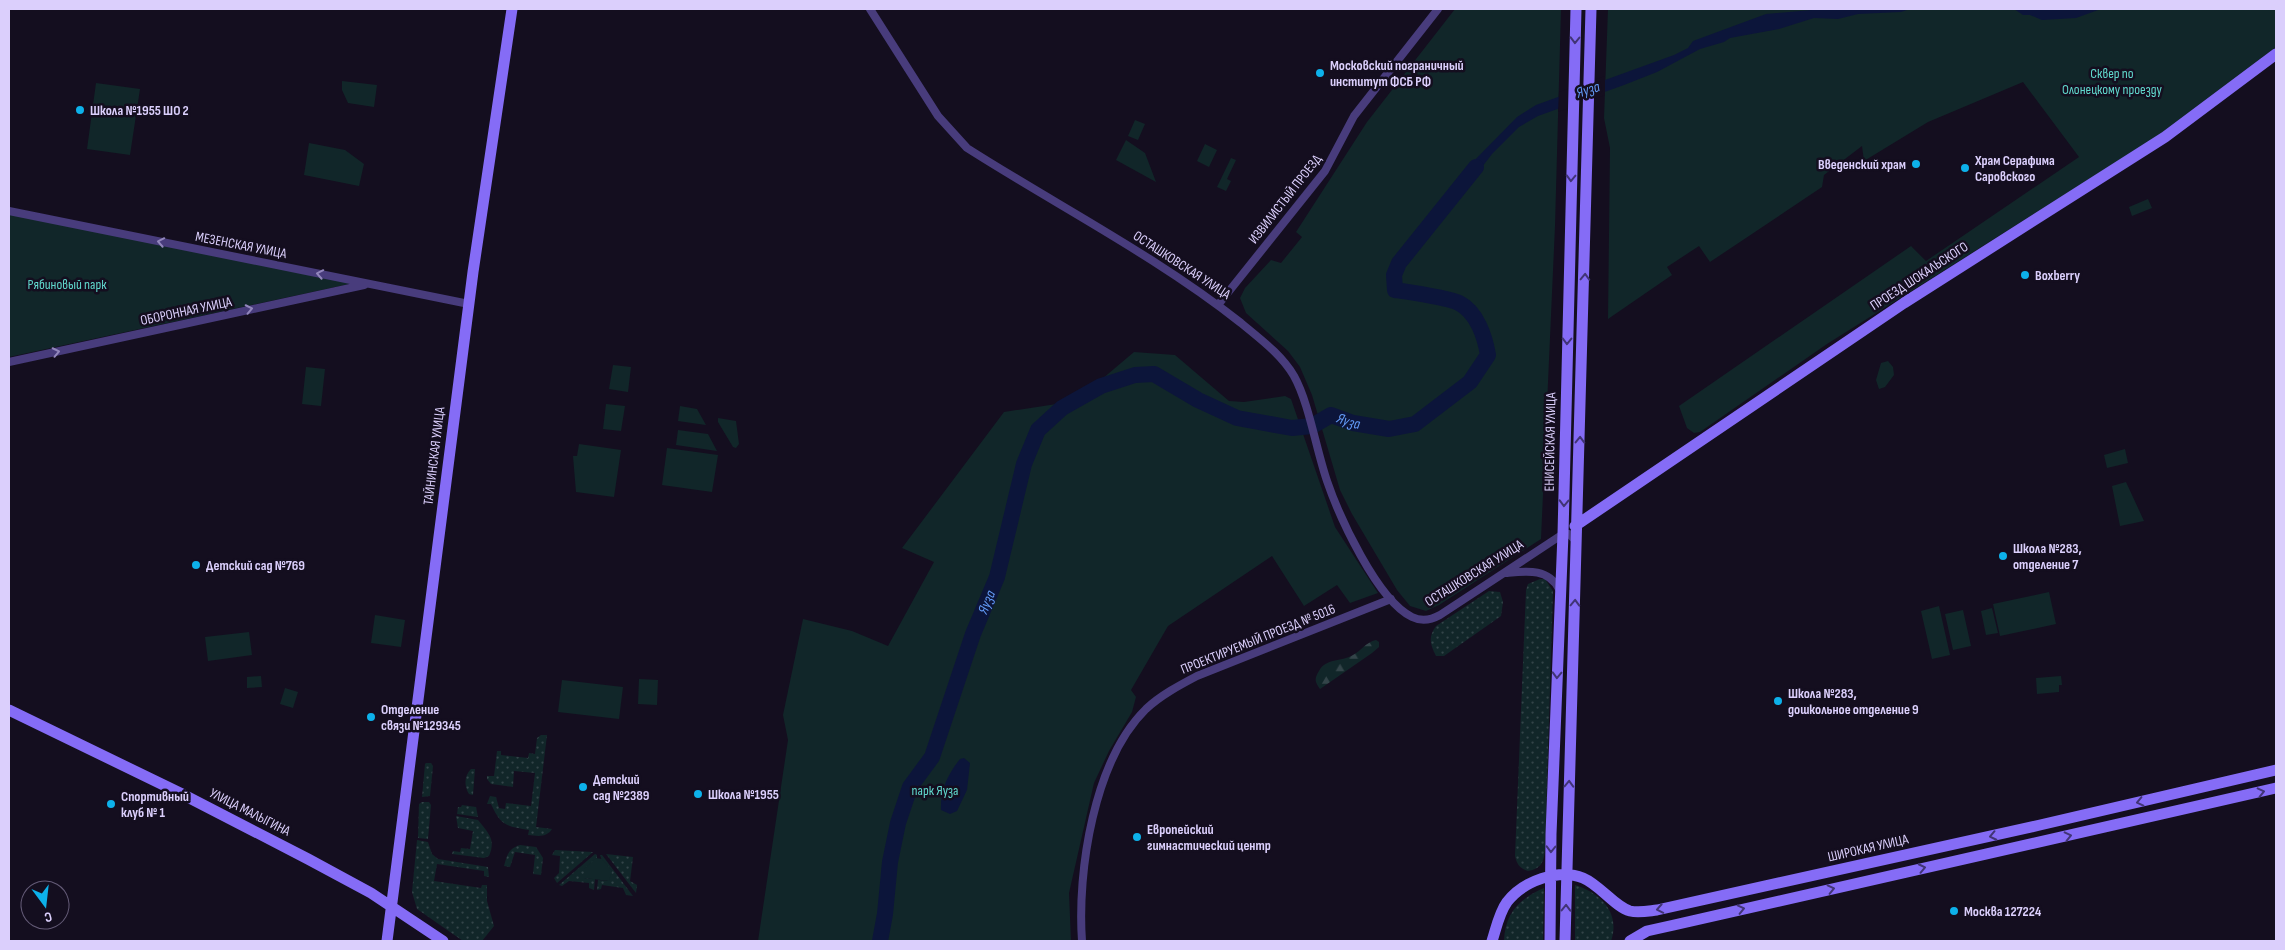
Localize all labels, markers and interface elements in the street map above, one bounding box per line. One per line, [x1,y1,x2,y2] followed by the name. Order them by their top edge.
[1570,36,1581,44] one-way arrow
[1330,57,1464,90] place label: Московский пограничный институт ФСБ РФ
[2062,65,2163,98] park label: Сквер по Олонецкому проезду
[1314,67,1326,79] marker: Московский пограничный институт ФСБ РФ
[1573,77,1602,103] water label: Яуза
[90,102,189,119] place label: Школа №1955 ШО 2
[74,104,86,116] marker: Школа №1955 ШО 2
[1245,151,1325,247] street label: ИЗВИЛИСТЫЙ ПРОЕЗД
[1974,152,2055,185] place label: Храм Серафима Саровского
[1818,156,1906,173] place label: Введенский храм
[1910,158,1922,170] marker: Введенский храм
[1959,162,1971,174] marker: Храм Серафима Саровского
[1566,175,1577,183] one-way arrow
[1130,227,1235,303] street label: ОСТАШКОВСКАЯ УЛИЦА
[194,228,289,262] street label: МЕЗЕНСКАЯ УЛИЦА
[157,237,165,248] one-way arrow
[1867,238,1971,314] street label: ПРОЕЗД ШОКАЛЬСКОГО
[2035,267,2080,284] place label: Boxberry
[316,269,325,280] one-way arrow
[2019,269,2031,281] marker: Boxberry
[1579,273,1590,281] one-way arrow
[27,276,107,293] park label: Рябиновый парк
[139,293,234,329] street label: ОБОРОННАЯ УЛИЦА
[245,305,254,315] one-way arrow
[1562,338,1572,345] one-way arrow
[52,347,61,358] one-way arrow
[1541,391,1559,492] street label: ЕНИСЕЙСКАЯ УЛИЦА
[420,405,449,506] street label: ТАЙНИНСКАЯ УЛИЦА
[1333,408,1362,434] water label: Яуза
[1575,435,1585,443] one-way arrow
[1558,500,1569,508] one-way arrow
[1422,535,1527,610] street label: ОСТАШКОВСКАЯ УЛИЦА
[2013,540,2082,573] place label: Школа №283, отделение 7
[1997,550,2009,562] marker: Школа №283, отделение 7
[206,557,305,574] place label: Детский сад №769
[190,559,202,571] marker: Детский сад №769
[973,587,1000,618] water label: Яуза
[1570,599,1581,607] one-way arrow
[1178,600,1338,678] street label: ПРОЕКТИРУЕМЫЙ ПРОЕЗД № 5016
[1552,672,1562,679] one-way arrow
[1788,685,1919,718] place label: Школа №283, дошкольное отделение 9
[1772,695,1784,707] marker: Школа №283, дошкольное отделение 9
[381,701,461,734] place label: Отделение связи №129345
[365,711,377,723] marker: Отделение связи №129345
[593,771,650,804] place label: Детский сад №2389
[1563,779,1574,787] one-way arrow
[577,781,589,793] marker: Детский сад №2389
[912,782,958,799] park label: парк Яуза
[207,784,294,840] street label: УЛИЦА МАЛЫГИНА
[708,786,779,803] place label: Школа №1955
[2256,787,2265,798] one-way arrow
[121,788,189,821] place label: Спортивный клуб № 1
[692,788,704,800] marker: Школа №1955
[2136,796,2145,807] one-way arrow
[105,798,117,810] marker: Спортивный клуб № 1
[1147,821,1271,854] place label: Европейский гимнастический центр
[1826,830,1911,866] street label: ШИРОКАЯ УЛИЦА
[1988,830,1997,840] one-way arrow
[1131,831,1143,843] marker: Европейский гимнастический центр
[2064,831,2073,842] one-way arrow
[1546,846,1556,854] one-way arrow
[1918,864,1927,874] one-way arrow
[20,880,70,930] north arrow
[1826,884,1835,895] one-way arrow
[1560,903,1571,911] one-way arrow
[1655,903,1664,914] one-way arrow
[1964,903,2042,920] place label: Москва 127224
[1736,904,1745,915] one-way arrow
[1948,905,1960,917] marker: Москва 127224
[43,908,54,926] text: С

